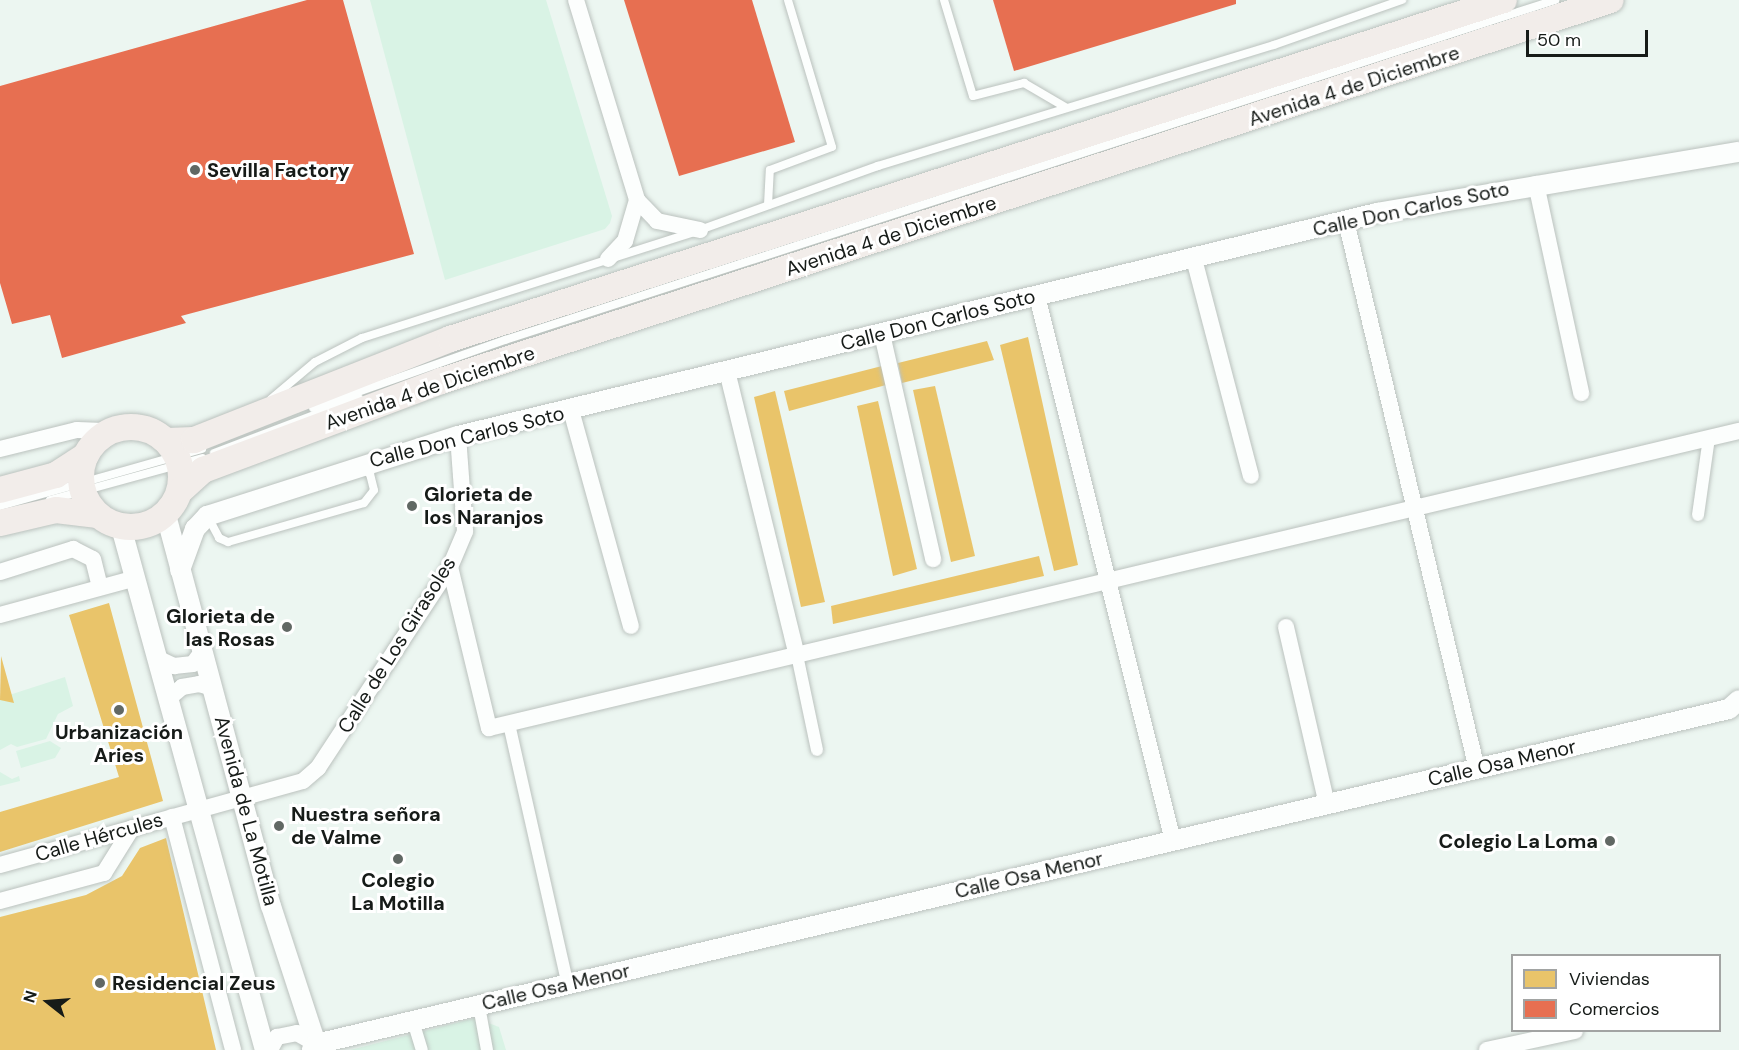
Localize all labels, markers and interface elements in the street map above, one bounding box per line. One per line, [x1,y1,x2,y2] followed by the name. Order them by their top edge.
[1529,18,1650,56] scale bar
[1537,28,1581,52] text: 50 m
[1246,41,1462,131] street label: Avenida 4 de Diciembre
[207,158,349,182] place label: Sevilla Factory
[188,163,202,177] marker: Sevilla Factory
[1311,176,1511,242] street label: Calle Don Carlos Soto
[783,191,999,281] street label: Avenida 4 de Diciembre
[838,284,1038,356] street label: Calle Don Carlos Soto
[322,341,538,435] street label: Avenida 4 de Diciembre
[367,401,567,473] street label: Calle Don Carlos Soto
[424,482,544,529] place label: Glorieta de los Naranjos
[405,499,419,513] marker: Glorieta de los Naranjos
[333,552,461,738] street label: Calle de Los Girasoles
[166,604,275,651] place label: Glorieta de las Rosas
[280,620,294,634] marker: Glorieta de las Rosas
[112,703,126,717] marker: Urbanización Aries
[209,714,283,908] street label: Avenida de La Motilla
[55,720,183,767] place label: Urbanización Aries
[1426,734,1578,792] street label: Calle Osa Menor
[291,802,441,849] place label: Nuestra señora de Valme
[32,807,166,867] street label: Calle Hércules
[272,819,286,833] marker: Nuestra señora de Valme
[1439,829,1598,853] place label: Colegio La Loma
[1603,834,1617,848] marker: Colegio La Loma
[953,846,1105,904] street label: Calle Osa Menor
[391,852,405,866] marker: Colegio La Motilla
[351,868,445,915] place label: Colegio La Motilla
[1511,954,1721,1032] legend
[480,958,632,1016] street label: Calle Osa Menor
[1569,967,1650,991] text: Viviendas
[112,971,276,995] place label: Residencial Zeus
[18,972,78,1032] north arrow
[93,976,107,990] marker: Residencial Zeus
[19,988,42,1005] text: N
[1569,997,1660,1021] text: Comercios

